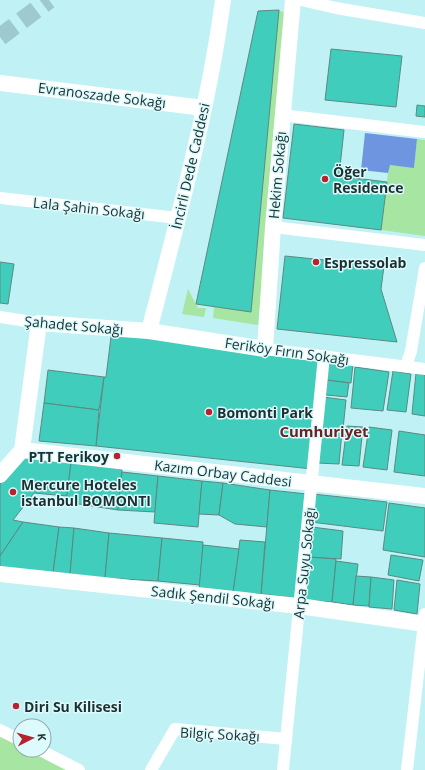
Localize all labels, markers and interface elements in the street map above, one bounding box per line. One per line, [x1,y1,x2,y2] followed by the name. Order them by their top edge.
[37,78,167,112] street label: Evranoszade Sokağı
[166,101,214,231] street label: İncirli Dede Caddesi
[264,130,290,220] street label: Hekim Sokağı
[333,162,404,197] place label: Öğer Residence
[320,174,330,184] marker: Öğer Residence
[32,193,146,223] street label: Lala Şahin Sokağı
[324,253,407,272] place label: Espressolab
[311,257,321,267] marker: Espressolab
[24,311,124,339] street label: Şahadet Sokağı
[224,333,350,369] street label: Feriköy Fırın Sokağı
[217,403,313,422] place label: Bomonti Park
[204,407,214,417] marker: Bomonti Park
[279,421,369,441] district label: Cumhuriyet
[28,447,109,466] place label: PTT Ferikoy
[112,451,122,461] marker: PTT Ferikoy
[153,455,293,491] street label: Kazım Orbay Caddesi
[21,475,151,510] place label: Mercure Hoteles istanbul BOMONTI
[8,487,18,497] marker: Mercure Hoteles istanbul BOMONTI
[289,506,319,620] street label: Arpa Suyu Sokağı
[150,581,276,613] street label: Sadık Şendil Sokağı
[24,697,122,716] place label: Diri Su Kilisesi
[11,701,21,711] marker: Diri Su Kilisesi
[12,718,52,758] north arrow
[180,722,260,746] street label: Bilgiç Sokağı
[35,732,50,742] text: K

